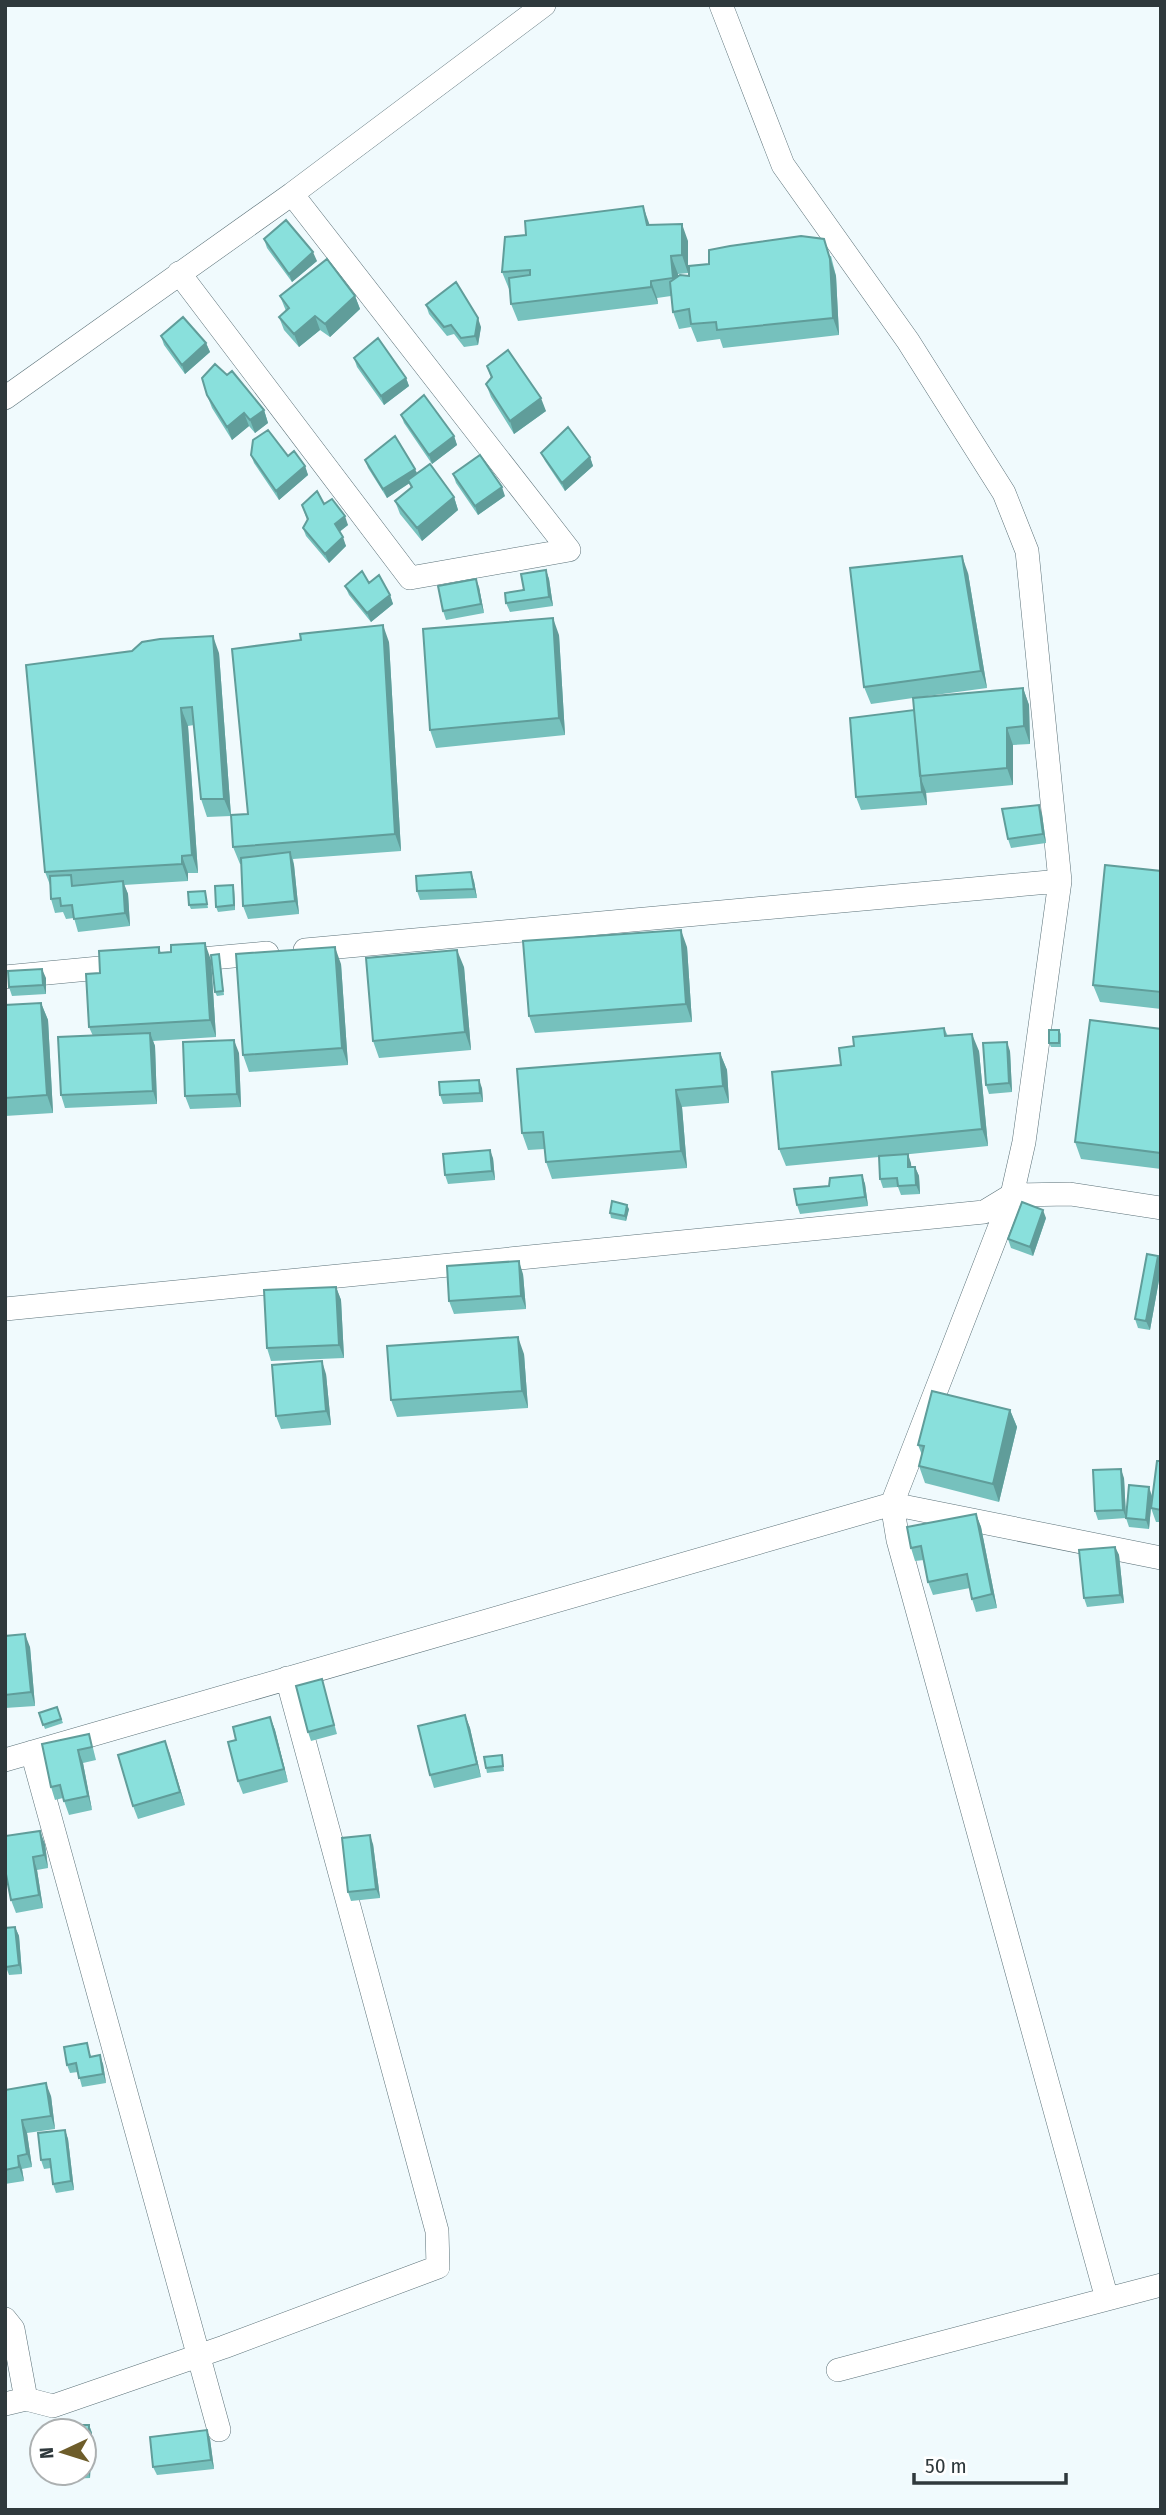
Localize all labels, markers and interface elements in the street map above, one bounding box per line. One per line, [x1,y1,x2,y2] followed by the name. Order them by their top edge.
[28,2417,98,2487] north arrow
[914,2442,1066,2486] scale bar
[35,2447,58,2460] text: N
[925,2453,967,2479] text: 50 m

